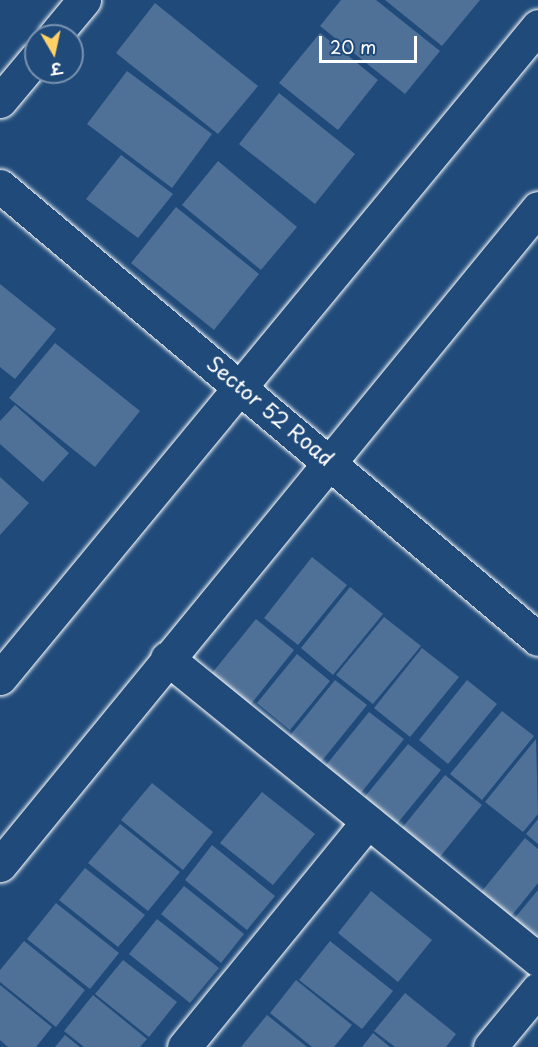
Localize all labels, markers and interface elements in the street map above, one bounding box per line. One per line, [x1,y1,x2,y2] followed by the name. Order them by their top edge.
[24,24,84,84] north arrow
[322,24,420,62] scale bar
[330,33,376,60] text: 20 m
[49,57,64,82] text: उ
[202,350,340,470] street label: Sector 52 Road

